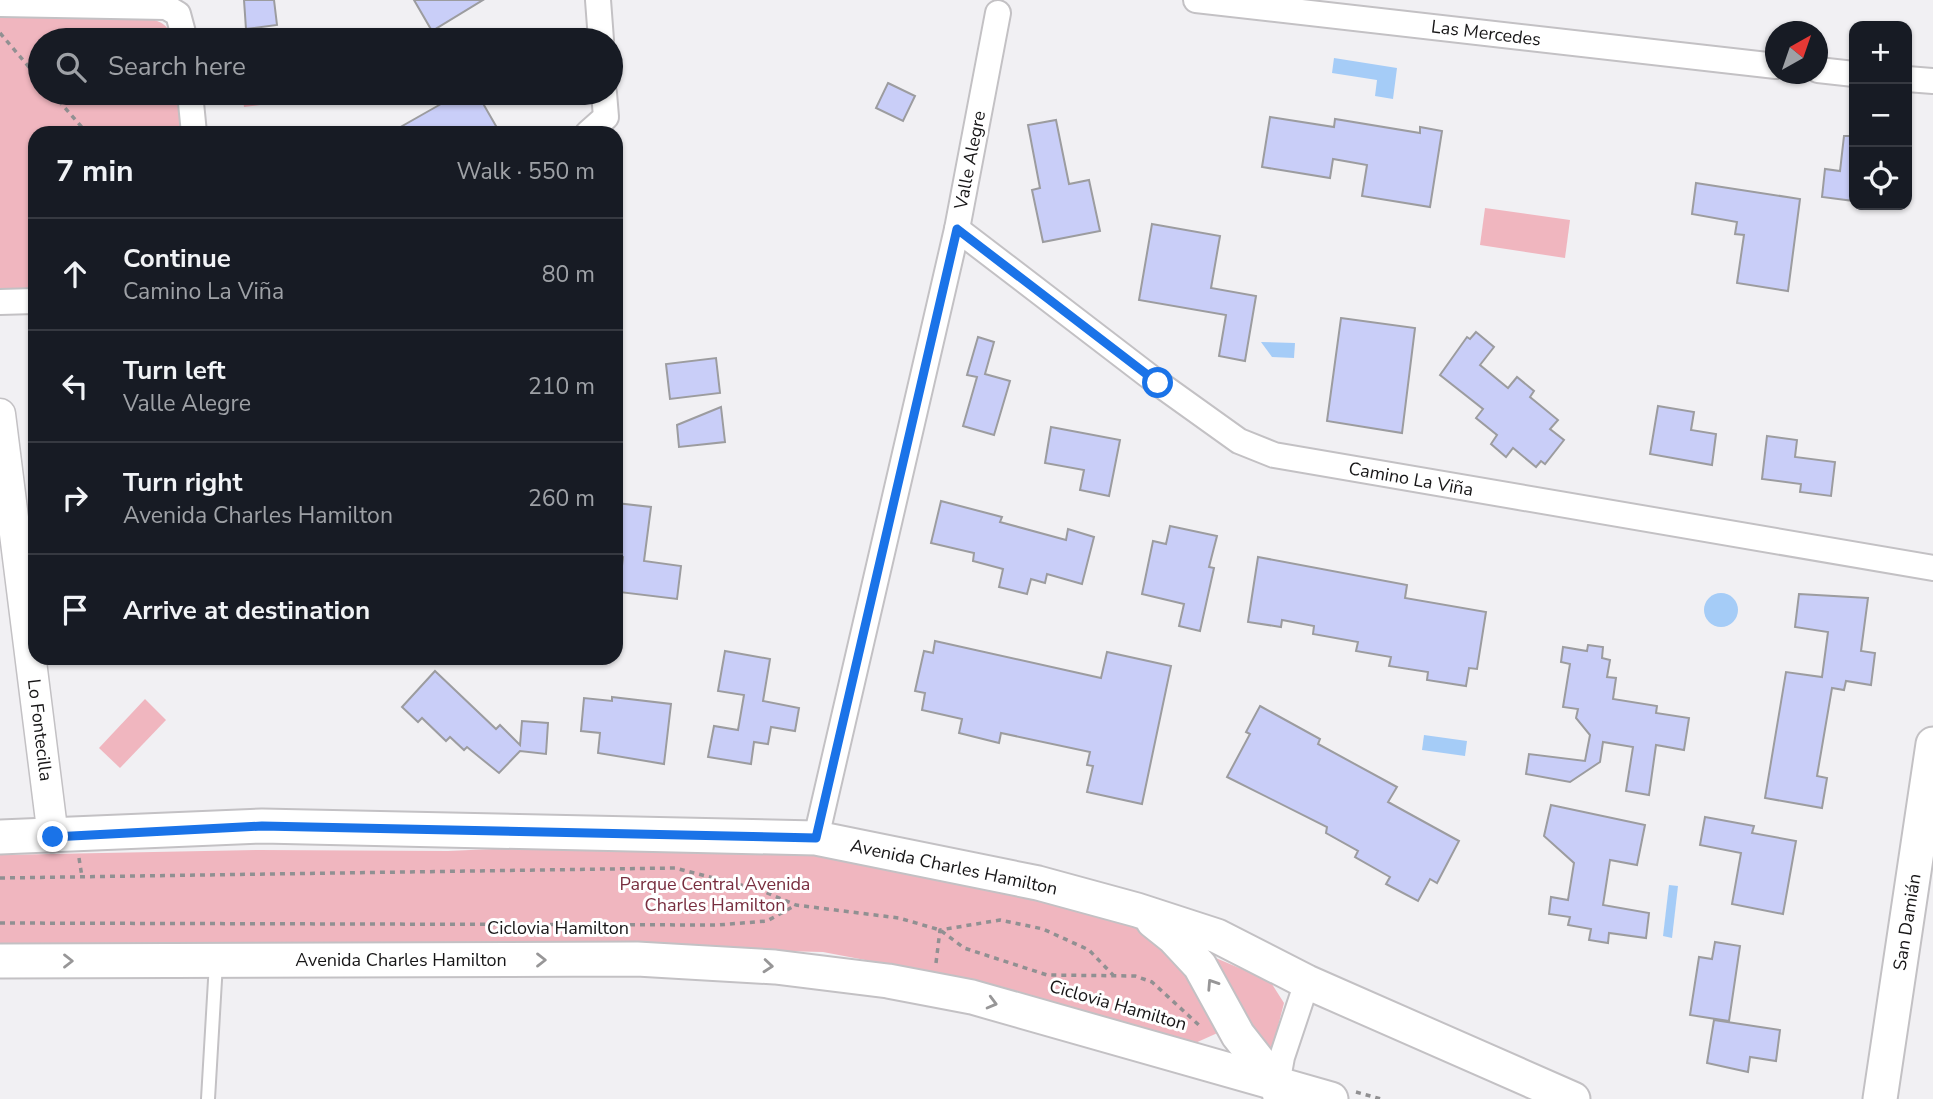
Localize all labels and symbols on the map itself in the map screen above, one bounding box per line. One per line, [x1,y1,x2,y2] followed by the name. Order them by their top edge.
[1430,14,1542,52] street label: Las Mercedes
[1765,21,1828,84] north arrow
[948,109,991,212] street label: Valle Alegre
[1142,367,1173,398] route start
[1347,456,1475,502] street label: Camino La Viña
[22,678,58,782] street label: Lo Fontecilla
[37,821,68,852] route end
[848,833,1060,901] street label: Avenida Charles Hamilton
[620,872,810,917] park label: Parque Central Avenida Charles Hamilton
[1888,872,1926,972] street label: San Damián
[487,916,629,940] street label: Ciclovia Hamilton
[295,948,507,972] street label: Avenida Charles Hamilton
[536,952,546,968] one-way arrow
[63,953,74,969] one-way arrow
[763,958,774,973] one-way arrow
[1047,974,1189,1036] street label: Ciclovia Hamilton
[1207,979,1220,992] one-way arrow
[986,995,998,1009] one-way arrow

